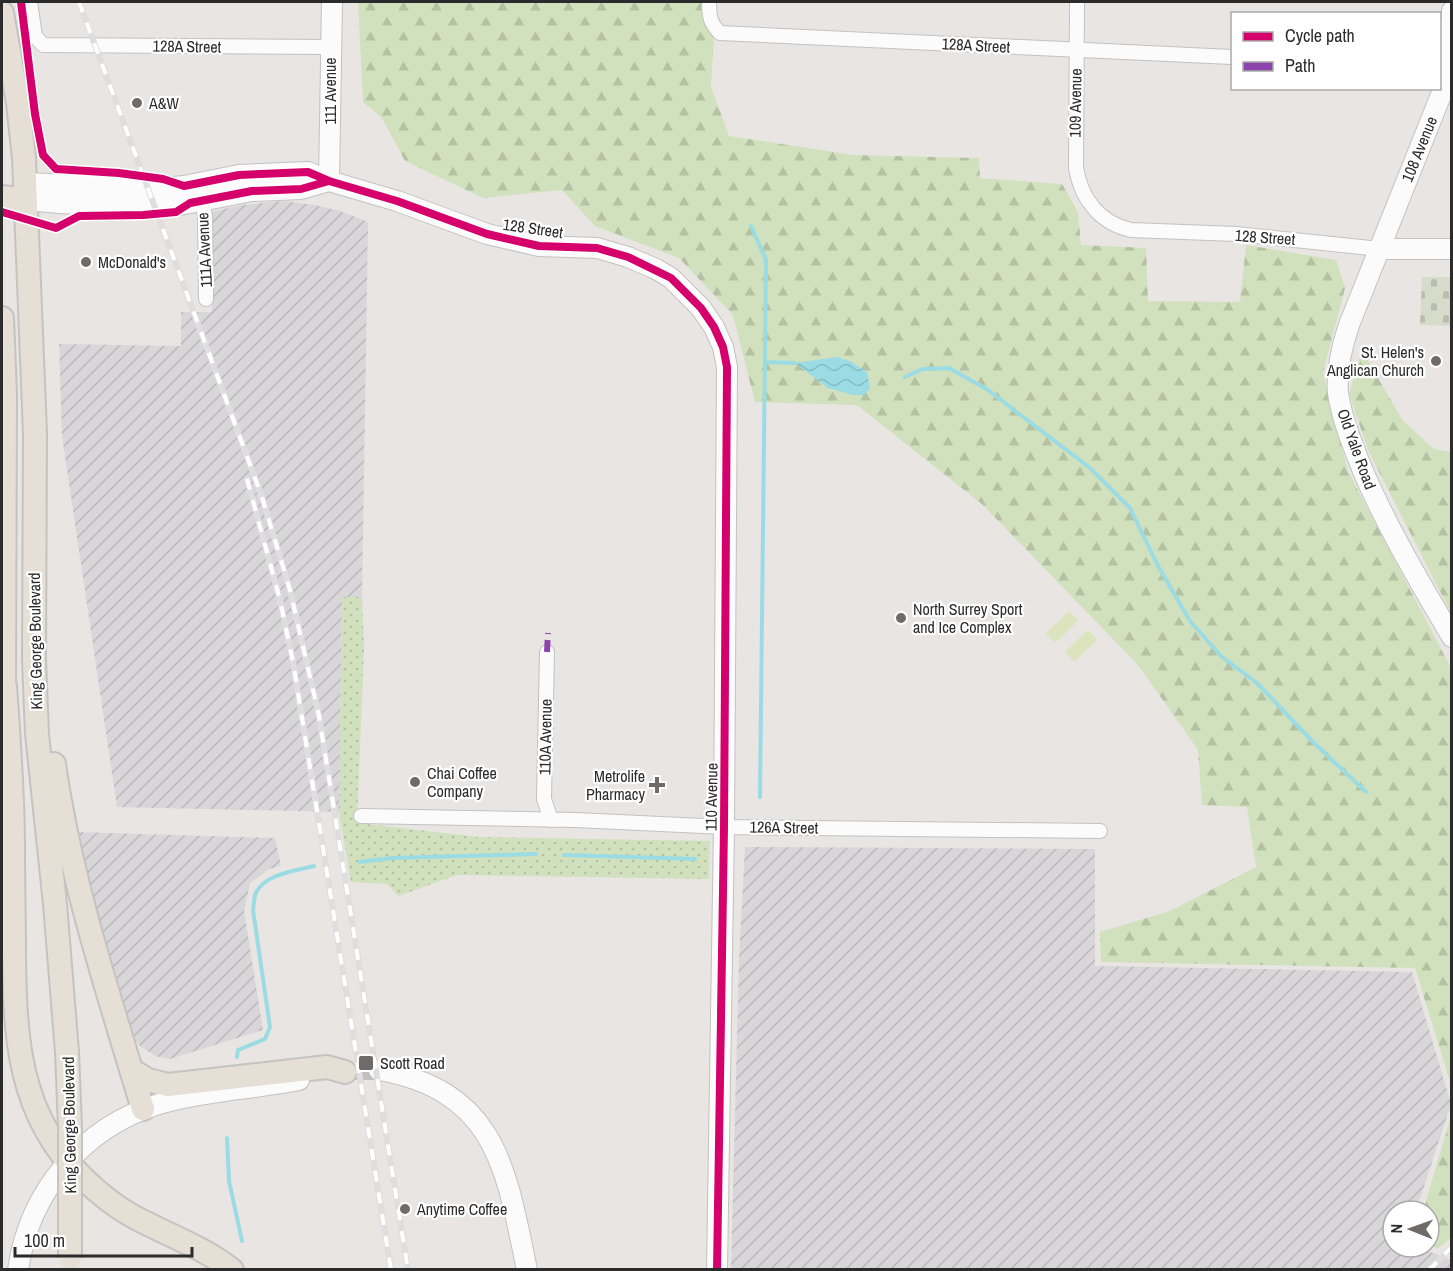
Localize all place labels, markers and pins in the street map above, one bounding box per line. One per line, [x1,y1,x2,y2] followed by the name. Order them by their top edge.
[148,92,180,114] place label: A&W
[130,96,144,110] marker: A&W
[98,251,166,273] place label: McDonald's
[79,255,93,269] marker: McDonald's
[1326,341,1424,381] place label: St. Helen's Anglican Church
[1429,354,1443,368] marker: St. Helen's Anglican Church
[913,598,1023,638] place label: North Surrey Sport and Ice Complex
[894,611,908,625] marker: North Surrey Sport and Ice Complex
[427,762,497,802] place label: Chai Coffee Company
[586,765,645,805] place label: Metrolife Pharmacy
[408,775,422,789] marker: Chai Coffee Company
[650,778,664,792] marker: Metrolife Pharmacy
[380,1052,445,1074] place label: Scott Road
[357,1054,375,1072] marker: Scott Road
[416,1198,507,1220] place label: Anytime Coffee
[398,1202,412,1216] marker: Anytime Coffee

